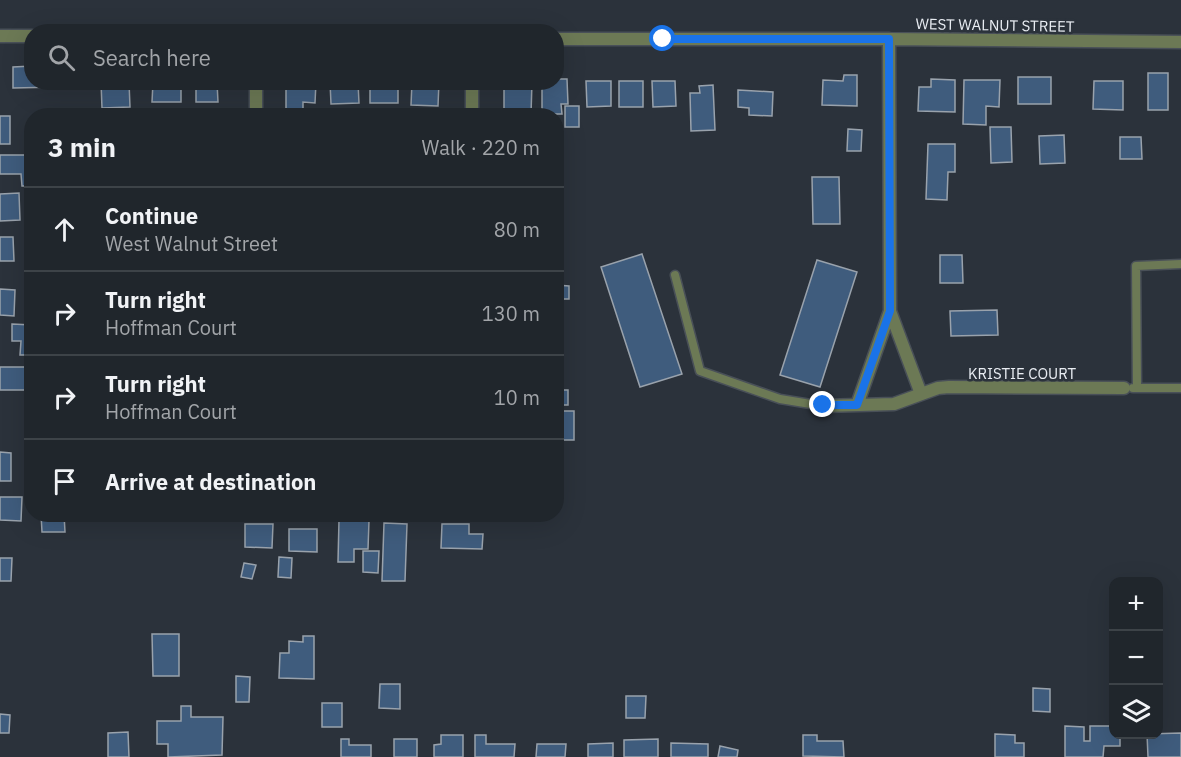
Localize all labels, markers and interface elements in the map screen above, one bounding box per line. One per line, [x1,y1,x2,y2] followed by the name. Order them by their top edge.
[915,14,1075,36] street label: WEST WALNUT STREET
[24,24,564,90] search box
[649,25,675,51] route start
[45,41,78,74] icon: search
[93,43,211,72] text: Search here
[48,130,116,164] text: 3 min
[422,134,540,161] text: Walk · 220 m
[105,201,198,230] text: Continue
[48,213,81,246] icon: ahead
[494,216,540,243] text: 80 m
[105,230,278,257] text: West Walnut Street
[105,285,206,314] text: Turn right
[48,297,81,330] icon: right
[482,300,540,327] text: 130 m
[105,314,237,341] text: Hoffman Court
[968,364,1076,383] street label: KRISTIE COURT
[105,369,206,398] text: Turn right
[48,381,81,414] icon: right
[494,384,540,411] text: 10 m
[809,391,835,417] route end
[105,398,237,425] text: Hoffman Court
[48,465,81,498] icon: arrive
[105,467,316,496] text: Arrive at destination
[1109,577,1163,739] map controls
[1109,577,1163,631] button: +
[1109,631,1163,685] button: −
[1109,685,1163,739] button: layers

